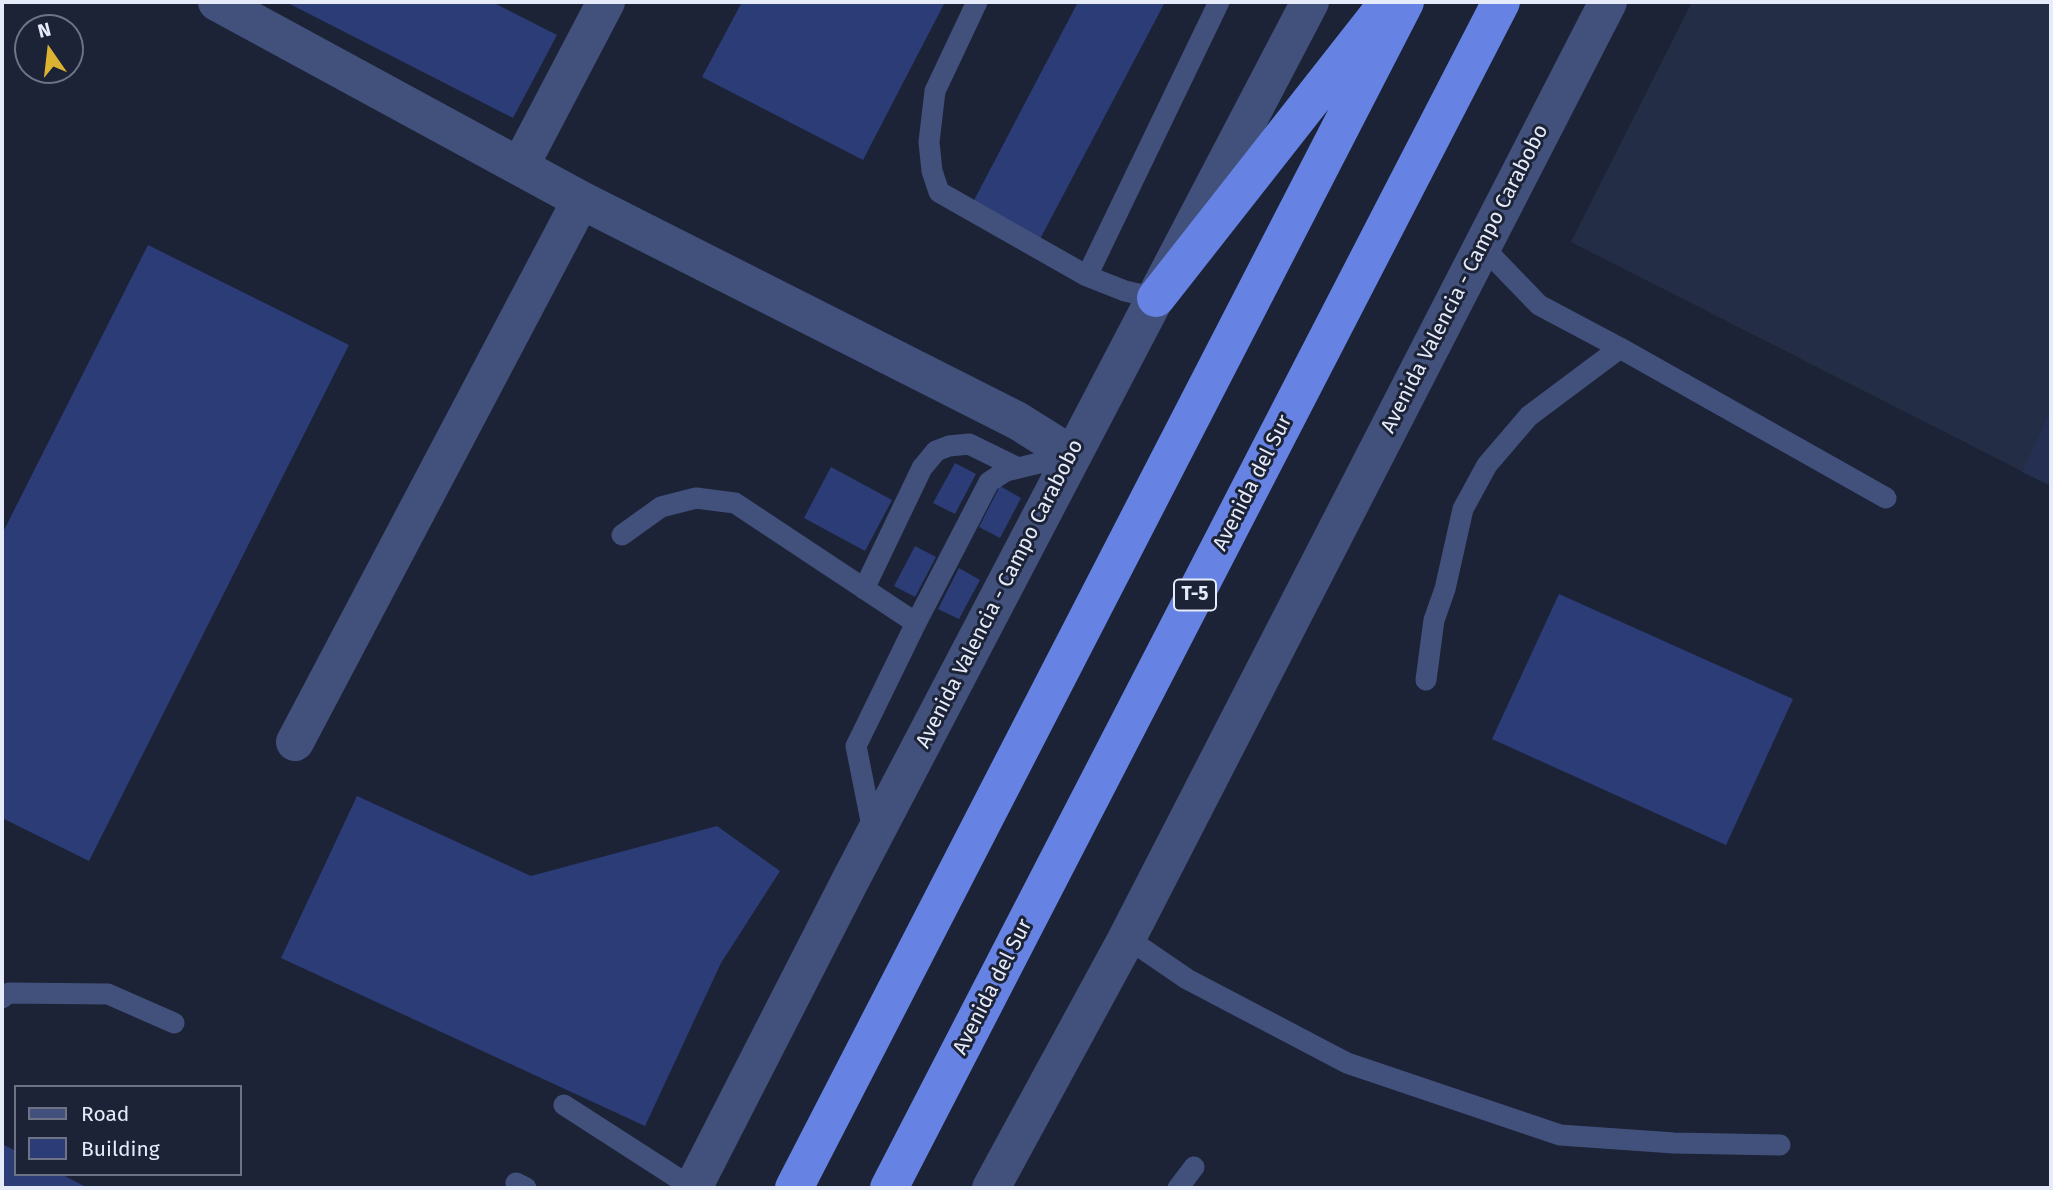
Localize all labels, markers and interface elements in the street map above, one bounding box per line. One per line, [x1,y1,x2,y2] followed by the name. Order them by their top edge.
[14,14,84,84] north arrow
[35,17,53,43] text: N
[1376,121,1554,437] street label: Avenida Valencia - Campo Carabobo
[1208,411,1298,555] street label: Avenida del Sur
[911,436,1089,752] street label: Avenida Valencia - Campo Carabobo
[1174,580,1216,610] road number: T-5
[948,915,1038,1059] street label: Avenida del Sur
[14,1085,242,1176] legend
[81,1101,129,1127] text: Road
[81,1136,160,1162] text: Building

